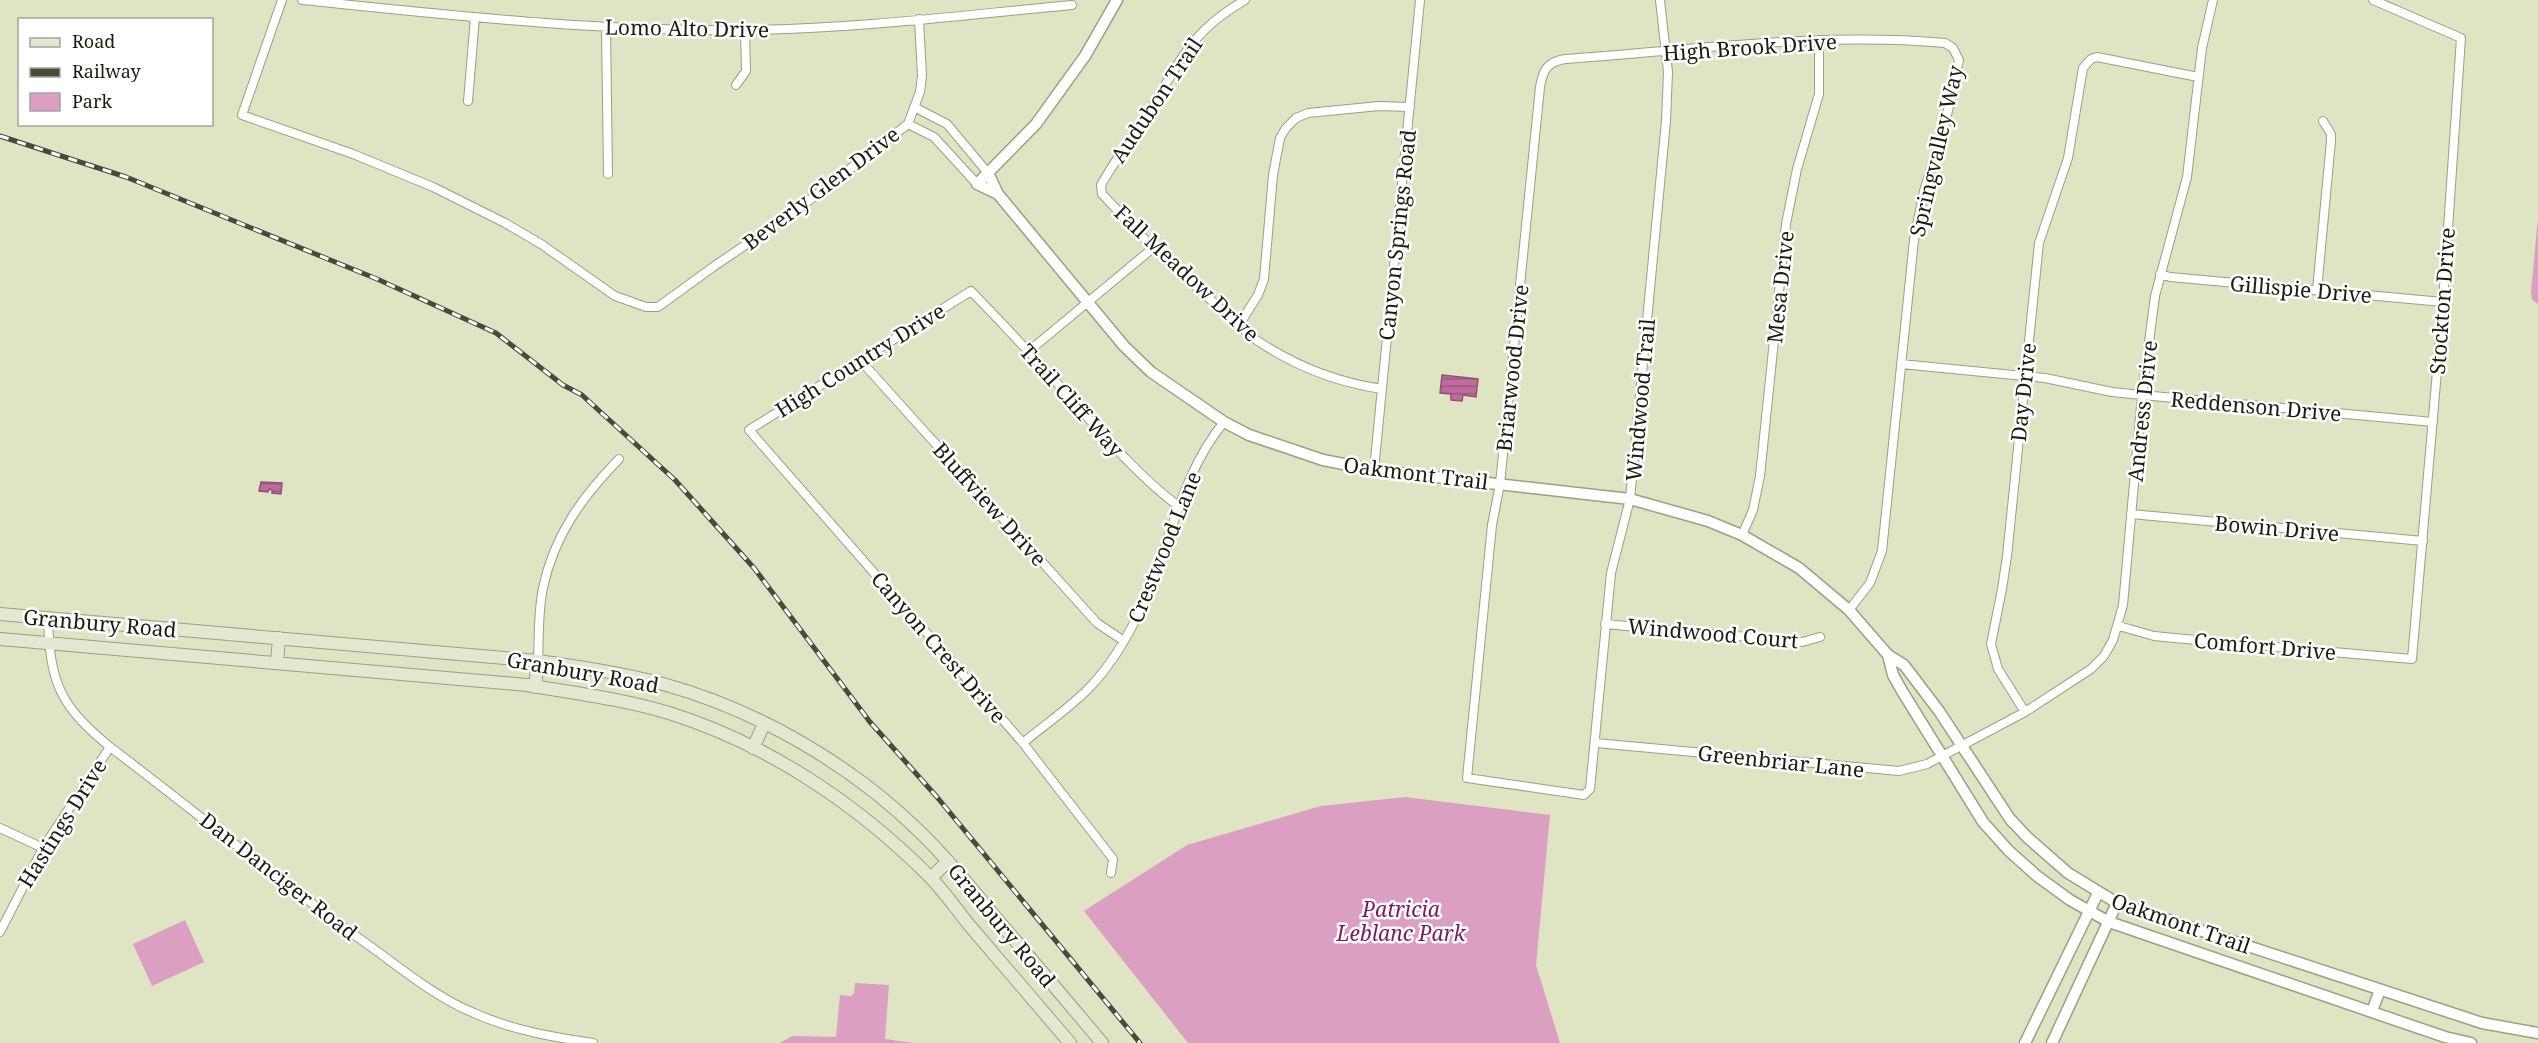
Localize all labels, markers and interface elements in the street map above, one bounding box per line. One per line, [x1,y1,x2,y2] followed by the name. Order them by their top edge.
[605,13,769,43] street label: Lomo Alto Drive
[18,18,213,126] legend
[1662,27,1838,67] street label: High Brook Drive
[72,29,115,53] text: Road
[1104,32,1209,168] street label: Audubon Trail
[72,59,142,83] text: Railway
[1903,62,1969,239] street label: Springvalley Way
[72,89,112,113] text: Park
[737,120,905,256] street label: Beverly Glen Drive
[1372,128,1422,342] street label: Canyon Springs Road
[1109,198,1265,348] street label: Fall Meadow Drive
[2423,227,2461,375] street label: Stockton Drive
[1760,229,1800,345] street label: Mesa Drive
[2229,269,2373,309] street label: Gillispie Drive
[1489,283,1535,453] street label: Briarwood Drive
[770,296,950,424] street label: High Country Drive
[1619,317,1661,483] street label: Windwood Trail
[1014,337,1130,463] street label: Trail Cliff Way
[2121,339,2163,483] street label: Andress Drive
[2004,341,2042,443] street label: Day Drive
[2169,385,2343,427] street label: Reddenson Drive
[927,436,1053,572] street label: Bluffview Drive
[1342,450,1490,496] street label: Oakmont Trail
[1121,467,1207,627] street label: Crestwood Lane
[2214,509,2340,547] street label: Bowin Drive
[865,565,1013,729] street label: Canyon Crest Drive
[22,602,178,644] street label: Granbury Road
[1626,612,1800,654] street label: Windwood Court
[2193,626,2337,666] street label: Comfort Drive
[505,645,661,699] street label: Granbury Road
[1696,738,1866,784] street label: Greenbriar Lane
[11,753,113,893] street label: Hastings Drive
[195,806,363,946] street label: Dan Danciger Road
[942,857,1062,993] street label: Granbury Road
[2108,886,2255,960] street label: Oakmont Trail
[1335,895,1467,947] park label: Patricia Leblanc Park

